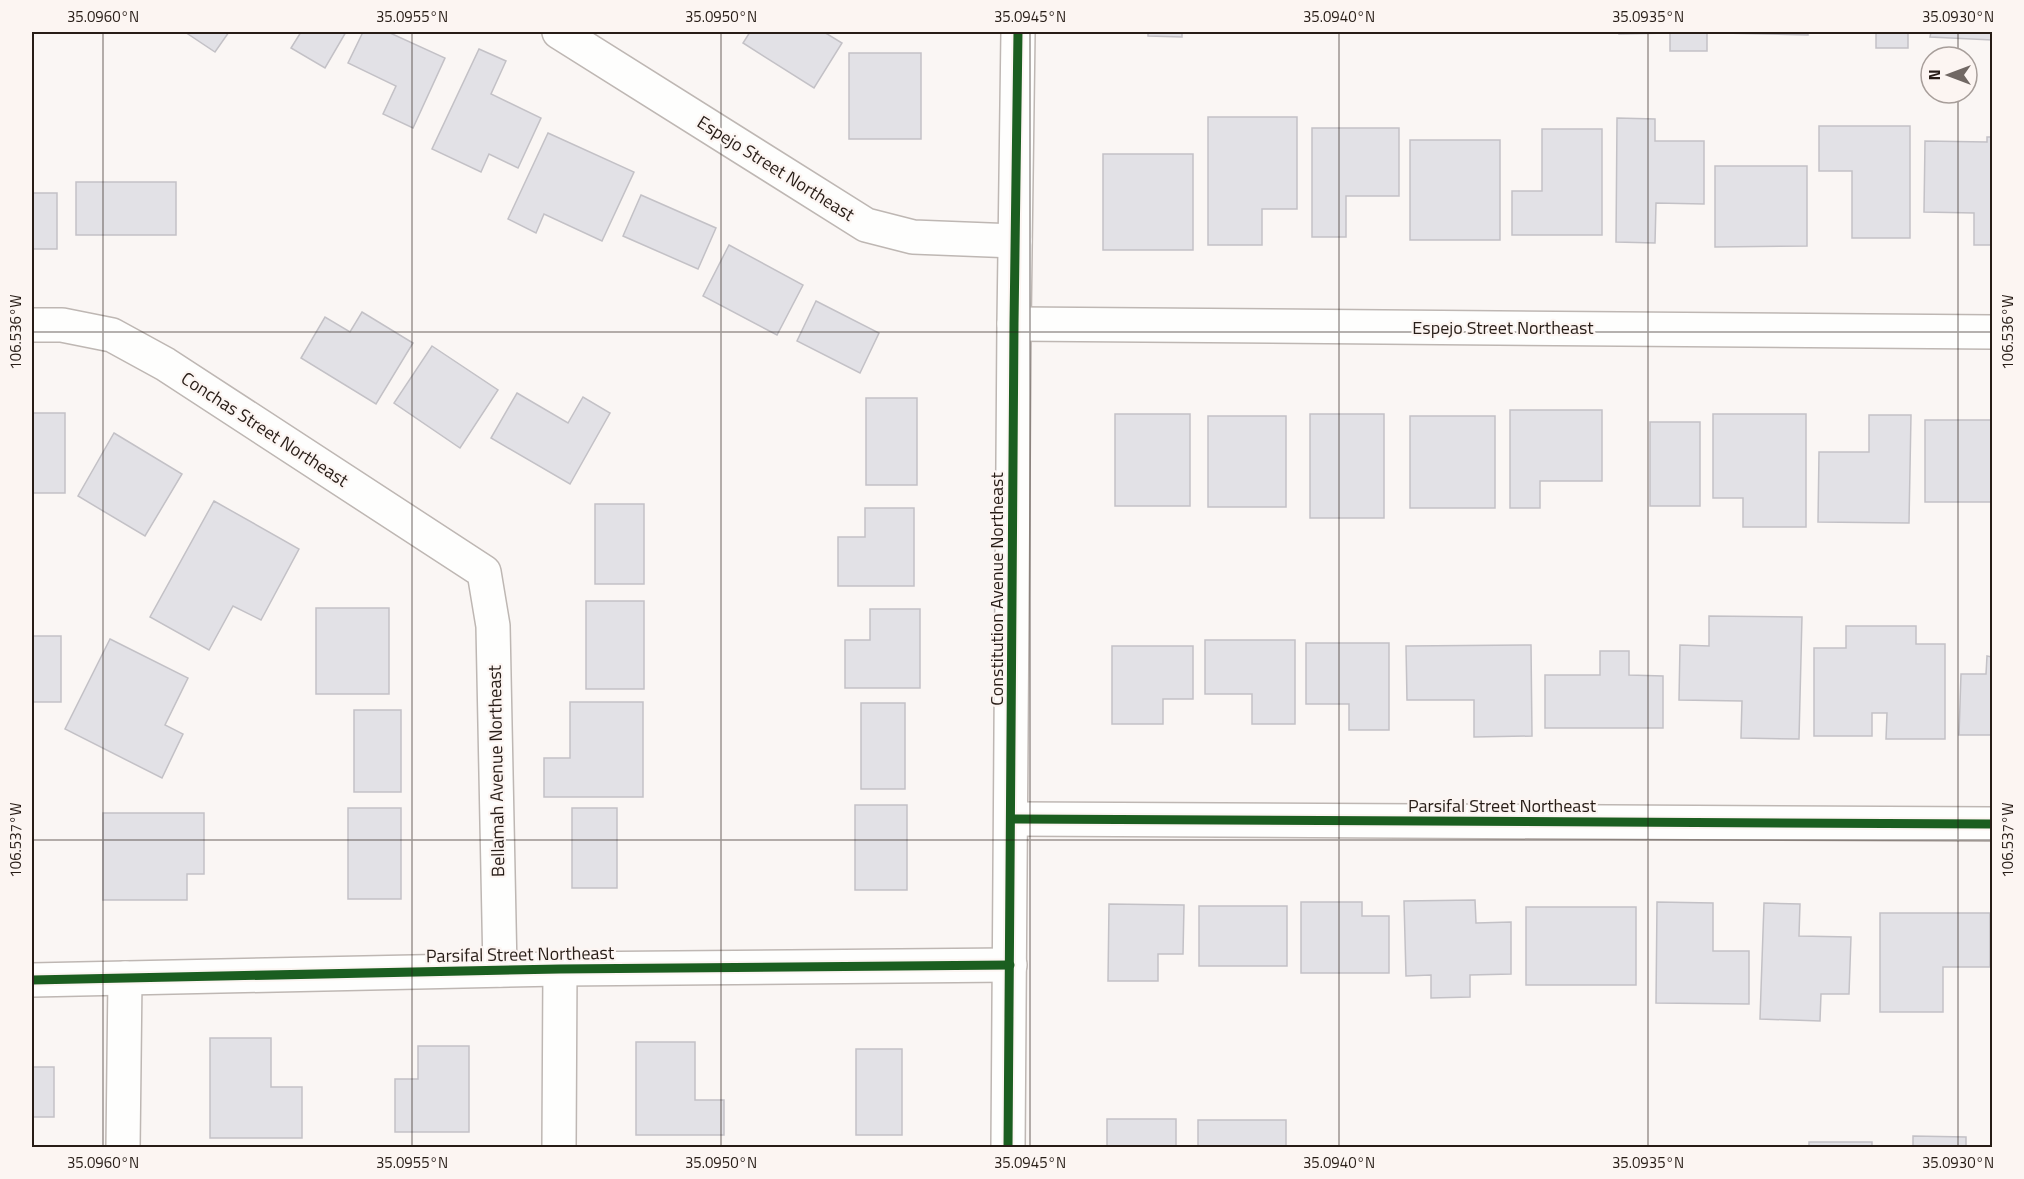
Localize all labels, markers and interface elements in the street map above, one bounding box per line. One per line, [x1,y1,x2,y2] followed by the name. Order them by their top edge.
[67,5,139,28] text: 35.0960°N
[376,5,448,28] text: 35.0955°N
[685,5,757,28] text: 35.0950°N
[994,5,1066,28] text: 35.0945°N
[1303,5,1375,28] text: 35.0940°N
[1612,5,1684,28] text: 35.0935°N
[1922,5,1994,28] text: 35.0930°N
[1919,45,1979,105] north arrow
[1922,69,1946,81] text: N
[692,109,861,228] street label: Espejo Street Northeast
[4,294,27,370] text: 106.536°W
[1996,294,2019,370] text: 106.536°W
[1412,314,1594,341] street label: Espejo Street Northeast
[176,365,355,494] street label: Conchas Street Northeast
[983,472,1010,706] street label: Constitution Avenue Northeast
[481,664,511,877] street label: Bellamah Avenue Northeast
[1408,792,1597,819] street label: Parsifal Street Northeast
[4,802,27,878] text: 106.537°W
[1996,802,2019,878] text: 106.537°W
[426,939,615,969] street label: Parsifal Street Northeast
[67,1151,139,1174] text: 35.0960°N
[376,1151,448,1174] text: 35.0955°N
[685,1151,757,1174] text: 35.0950°N
[994,1151,1066,1174] text: 35.0945°N
[1303,1151,1375,1174] text: 35.0940°N
[1612,1151,1684,1174] text: 35.0935°N
[1922,1151,1994,1174] text: 35.0930°N

